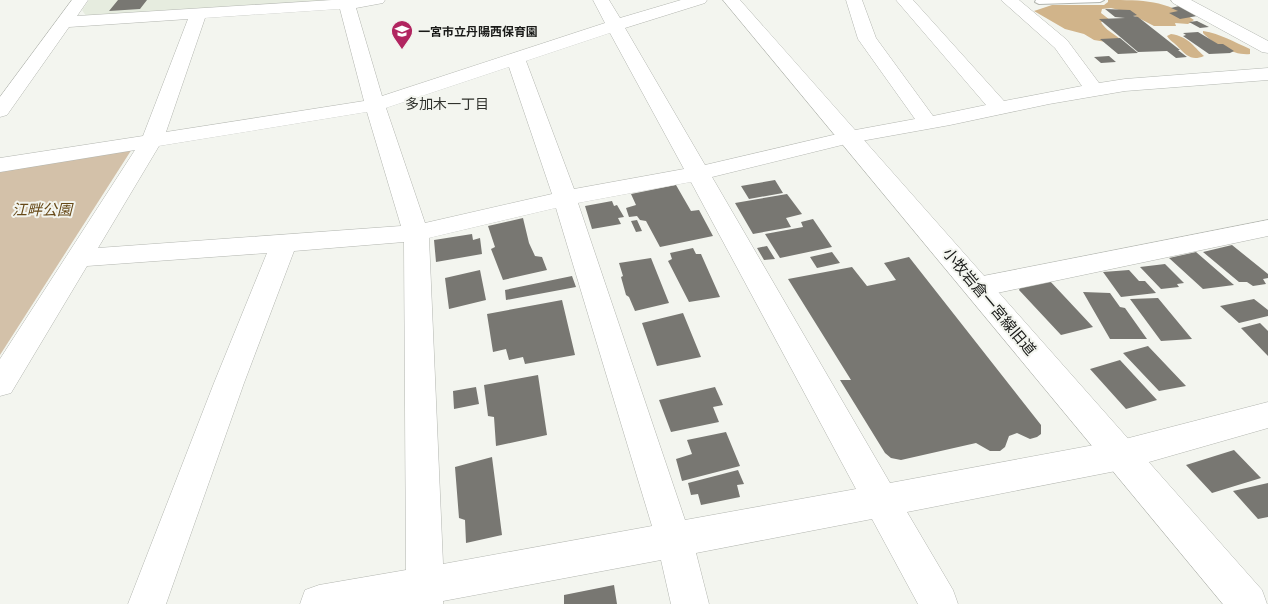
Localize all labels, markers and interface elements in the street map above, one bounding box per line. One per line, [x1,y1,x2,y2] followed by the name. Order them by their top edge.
[390,19,414,50] school or university icon: 一宮市立丹陽西保育園
[418,23,538,39] place label: 一宮市立丹陽西保育園
[405,94,489,113] district label: 多加木一丁目
[12,199,74,219] park label: 江畔公園
[939,243,1041,359] street label: 小牧岩倉一宮線旧道

